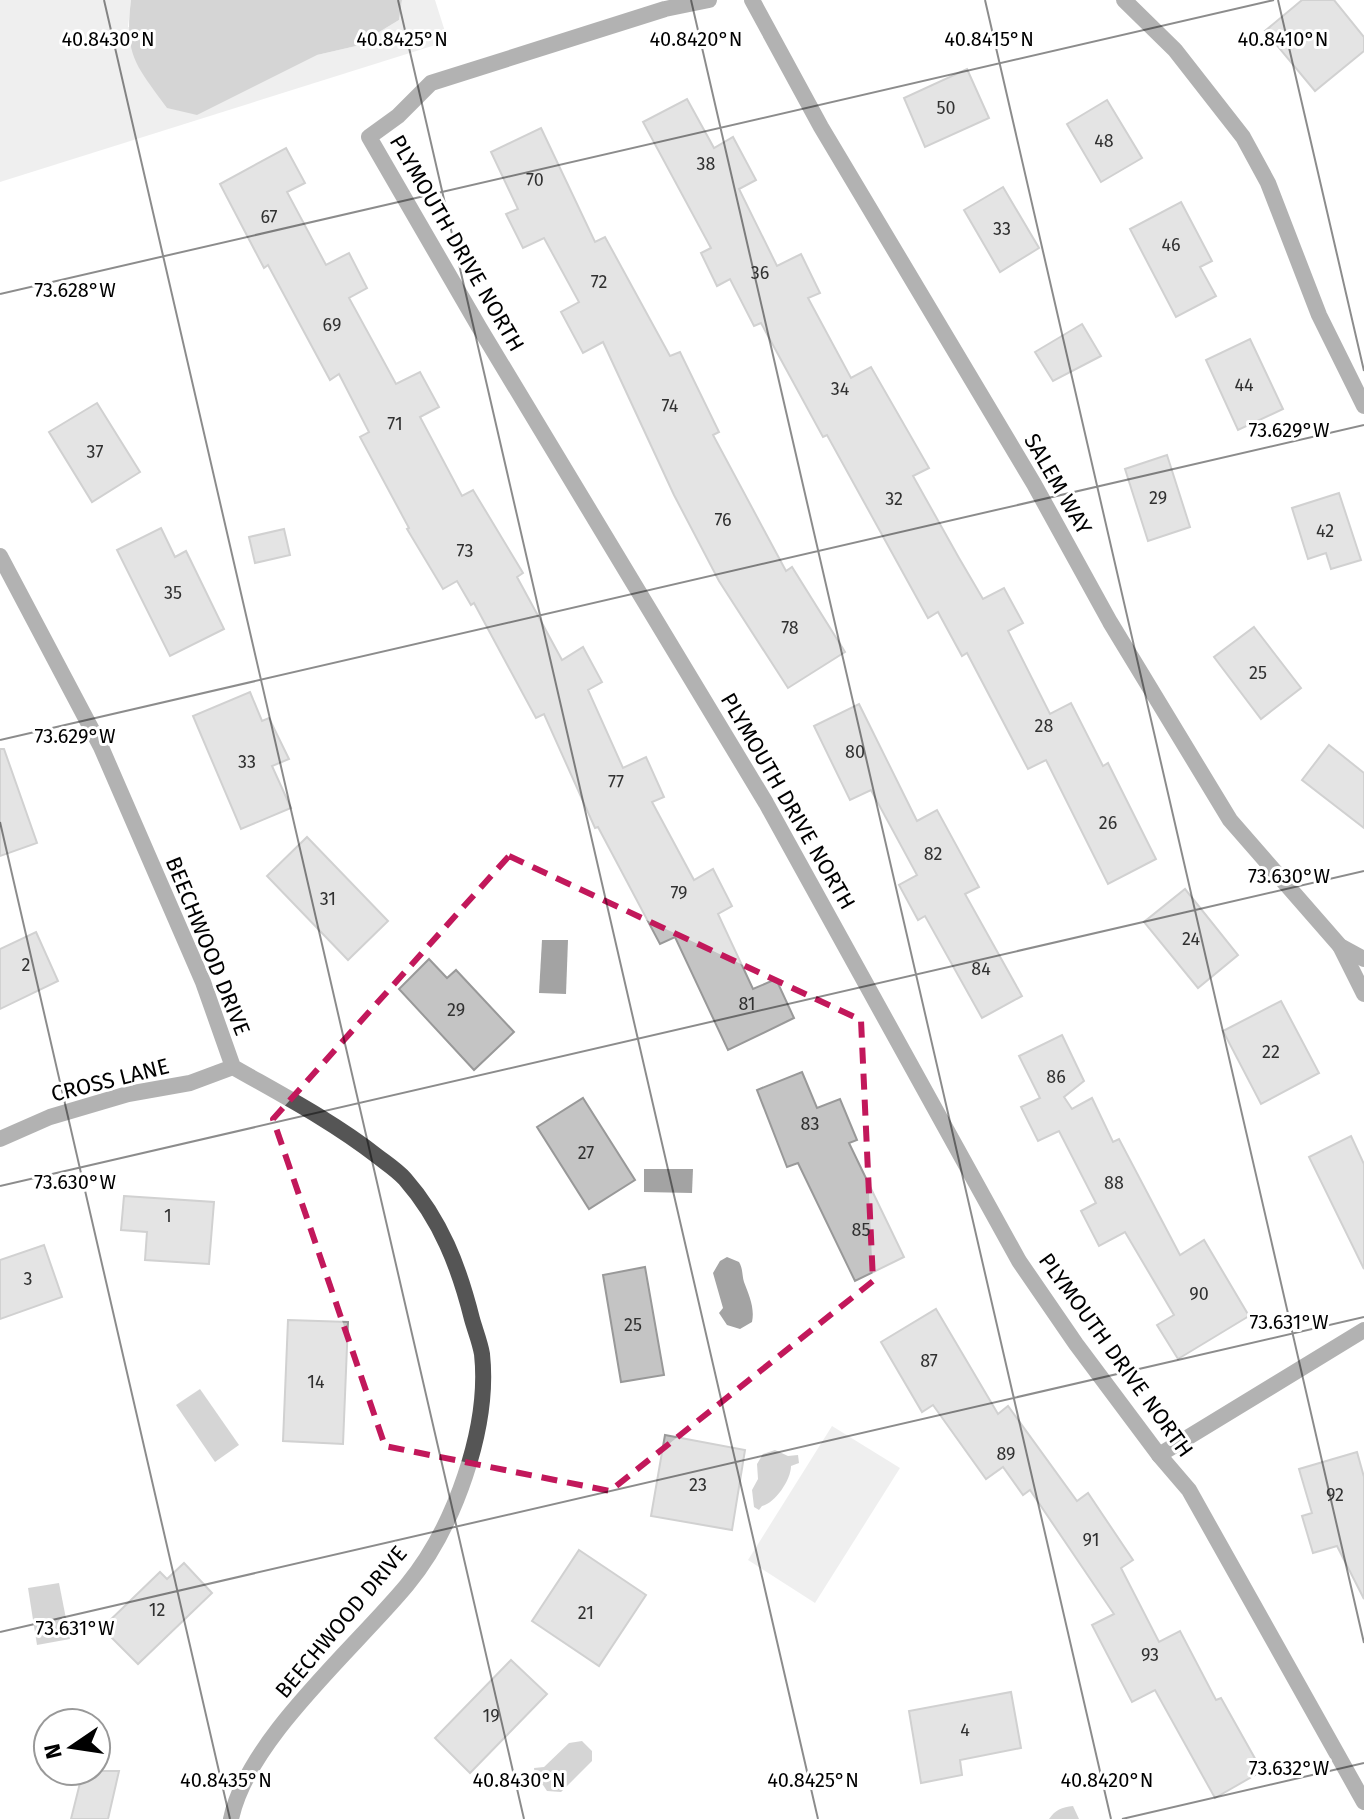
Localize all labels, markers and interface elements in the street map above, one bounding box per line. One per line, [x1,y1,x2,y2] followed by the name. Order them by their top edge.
[61,27,155,51] text: 40.8430°N
[356,27,448,51] text: 40.8425°N
[649,27,743,51] text: 40.8420°N
[944,27,1034,51] text: 40.8415°N
[1237,27,1329,51] text: 40.8410°N
[936,97,956,119] house number: 50
[384,130,530,356] street label: PLYMOUTH DRIVE NORTH
[1094,130,1114,152] house number: 48
[697,153,716,175] house number: 38
[526,169,544,191] house number: 70
[260,206,278,228] house number: 67
[993,218,1011,240] house number: 33
[1161,234,1181,256] house number: 46
[751,262,769,284] house number: 36
[591,271,607,293] house number: 72
[34,278,116,302] text: 73.628°W
[323,314,341,336] house number: 69
[1234,374,1254,396] house number: 44
[831,378,850,400] house number: 34
[662,395,679,417] house number: 74
[387,413,403,435] house number: 71
[1249,418,1330,442] text: 73.629°W
[1018,429,1098,539] street label: SALEM WAY
[87,441,103,463] house number: 37
[1149,487,1167,509] house number: 29
[885,488,903,510] house number: 32
[714,509,732,531] house number: 76
[1316,520,1334,542] house number: 42
[457,540,473,562] house number: 73
[164,582,182,604] house number: 35
[781,617,799,639] house number: 78
[1249,662,1267,684] house number: 25
[715,688,861,914] street label: PLYMOUTH DRIVE NORTH
[1035,715,1053,737] house number: 28
[35,724,116,748] text: 73.629°W
[845,741,865,763] house number: 80
[238,751,256,773] house number: 33
[608,771,624,793] house number: 77
[1099,812,1117,834] house number: 26
[924,843,942,865] house number: 82
[160,853,256,1039] street label: BEECHWOOD DRIVE
[1248,864,1330,888] text: 73.630°W
[670,882,688,904] house number: 79
[320,888,336,910] house number: 31
[1182,928,1200,950] house number: 24
[22,954,31,976] house number: 2
[971,958,991,980] house number: 84
[738,993,756,1015] house number: 81
[447,999,465,1021] house number: 29
[1262,1041,1280,1063] house number: 22
[48,1052,172,1108] street label: CROSS LANE
[1046,1066,1066,1088] house number: 86
[801,1113,819,1135] house number: 83
[578,1142,594,1164] house number: 27
[34,1170,116,1194] text: 73.630°W
[1104,1172,1124,1194] house number: 88
[164,1205,172,1227] house number: 1
[852,1219,870,1241] house number: 85
[1033,1248,1199,1462] street label: PLYMOUTH DRIVE NORTH
[24,1268,32,1290] house number: 3
[1189,1283,1209,1305] house number: 90
[1250,1310,1329,1334] text: 73.631°W
[624,1314,642,1336] house number: 25
[920,1350,938,1372] house number: 87
[307,1371,325,1393] house number: 14
[996,1443,1016,1465] house number: 89
[689,1474,707,1496] house number: 23
[1326,1484,1344,1506] house number: 92
[1083,1529,1099,1551] house number: 91
[269,1540,413,1704] street label: BEECHWOOD DRIVE
[149,1599,165,1621] house number: 12
[578,1602,594,1624] house number: 21
[36,1616,115,1640] text: 73.631°W
[1141,1644,1159,1666] house number: 93
[482,1705,500,1727] house number: 19
[32,1707,112,1787] north arrow
[960,1719,970,1741] house number: 4
[38,1741,68,1762] text: N
[1249,1756,1330,1780] text: 73.632°W
[180,1768,272,1792] text: 40.8435°N
[472,1768,566,1792] text: 40.8430°N
[767,1768,859,1792] text: 40.8425°N
[1060,1768,1154,1792] text: 40.8420°N

